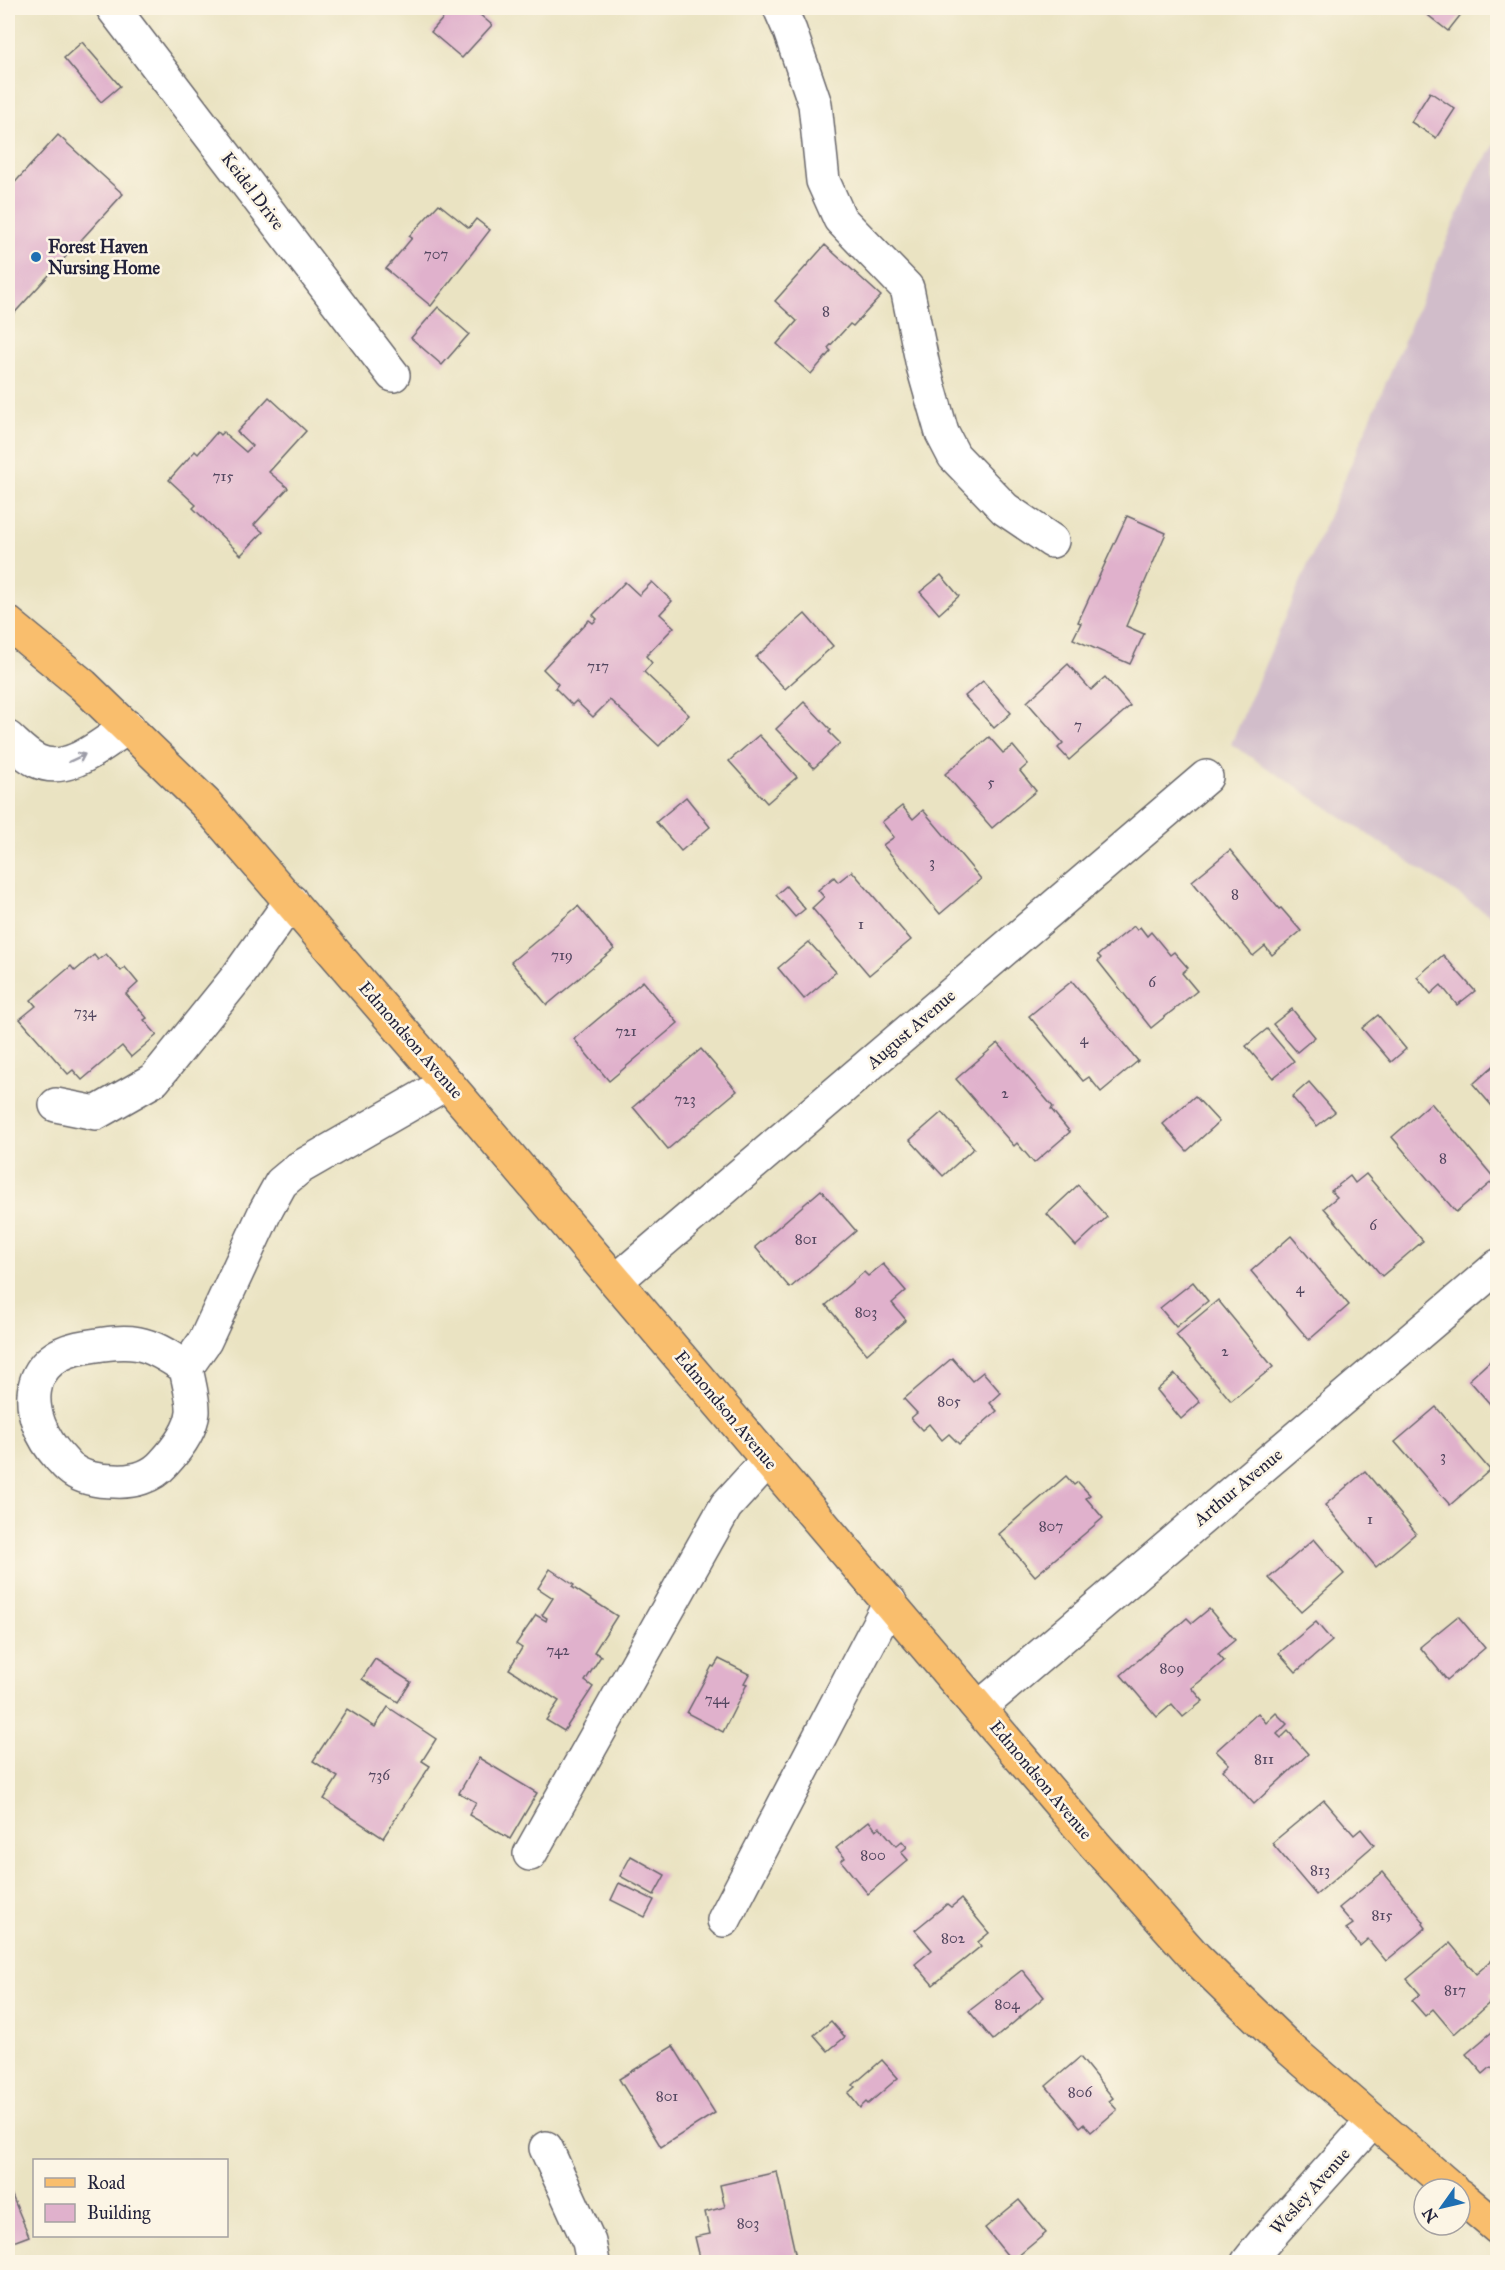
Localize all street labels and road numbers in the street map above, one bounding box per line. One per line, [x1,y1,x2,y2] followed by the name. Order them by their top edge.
[217,148,289,234] street label: Keidel Drive
[354,977,468,1103] street label: Edmondson Avenue
[861,984,961,1075] street label: August Avenue
[670,1346,782,1474] street label: Edmondson Avenue
[1188,1443,1287,1531] street label: Arthur Avenue
[985,1716,1097,1844] street label: Edmondson Avenue
[1265,2143,1355,2239] street label: Wesley Avenue

